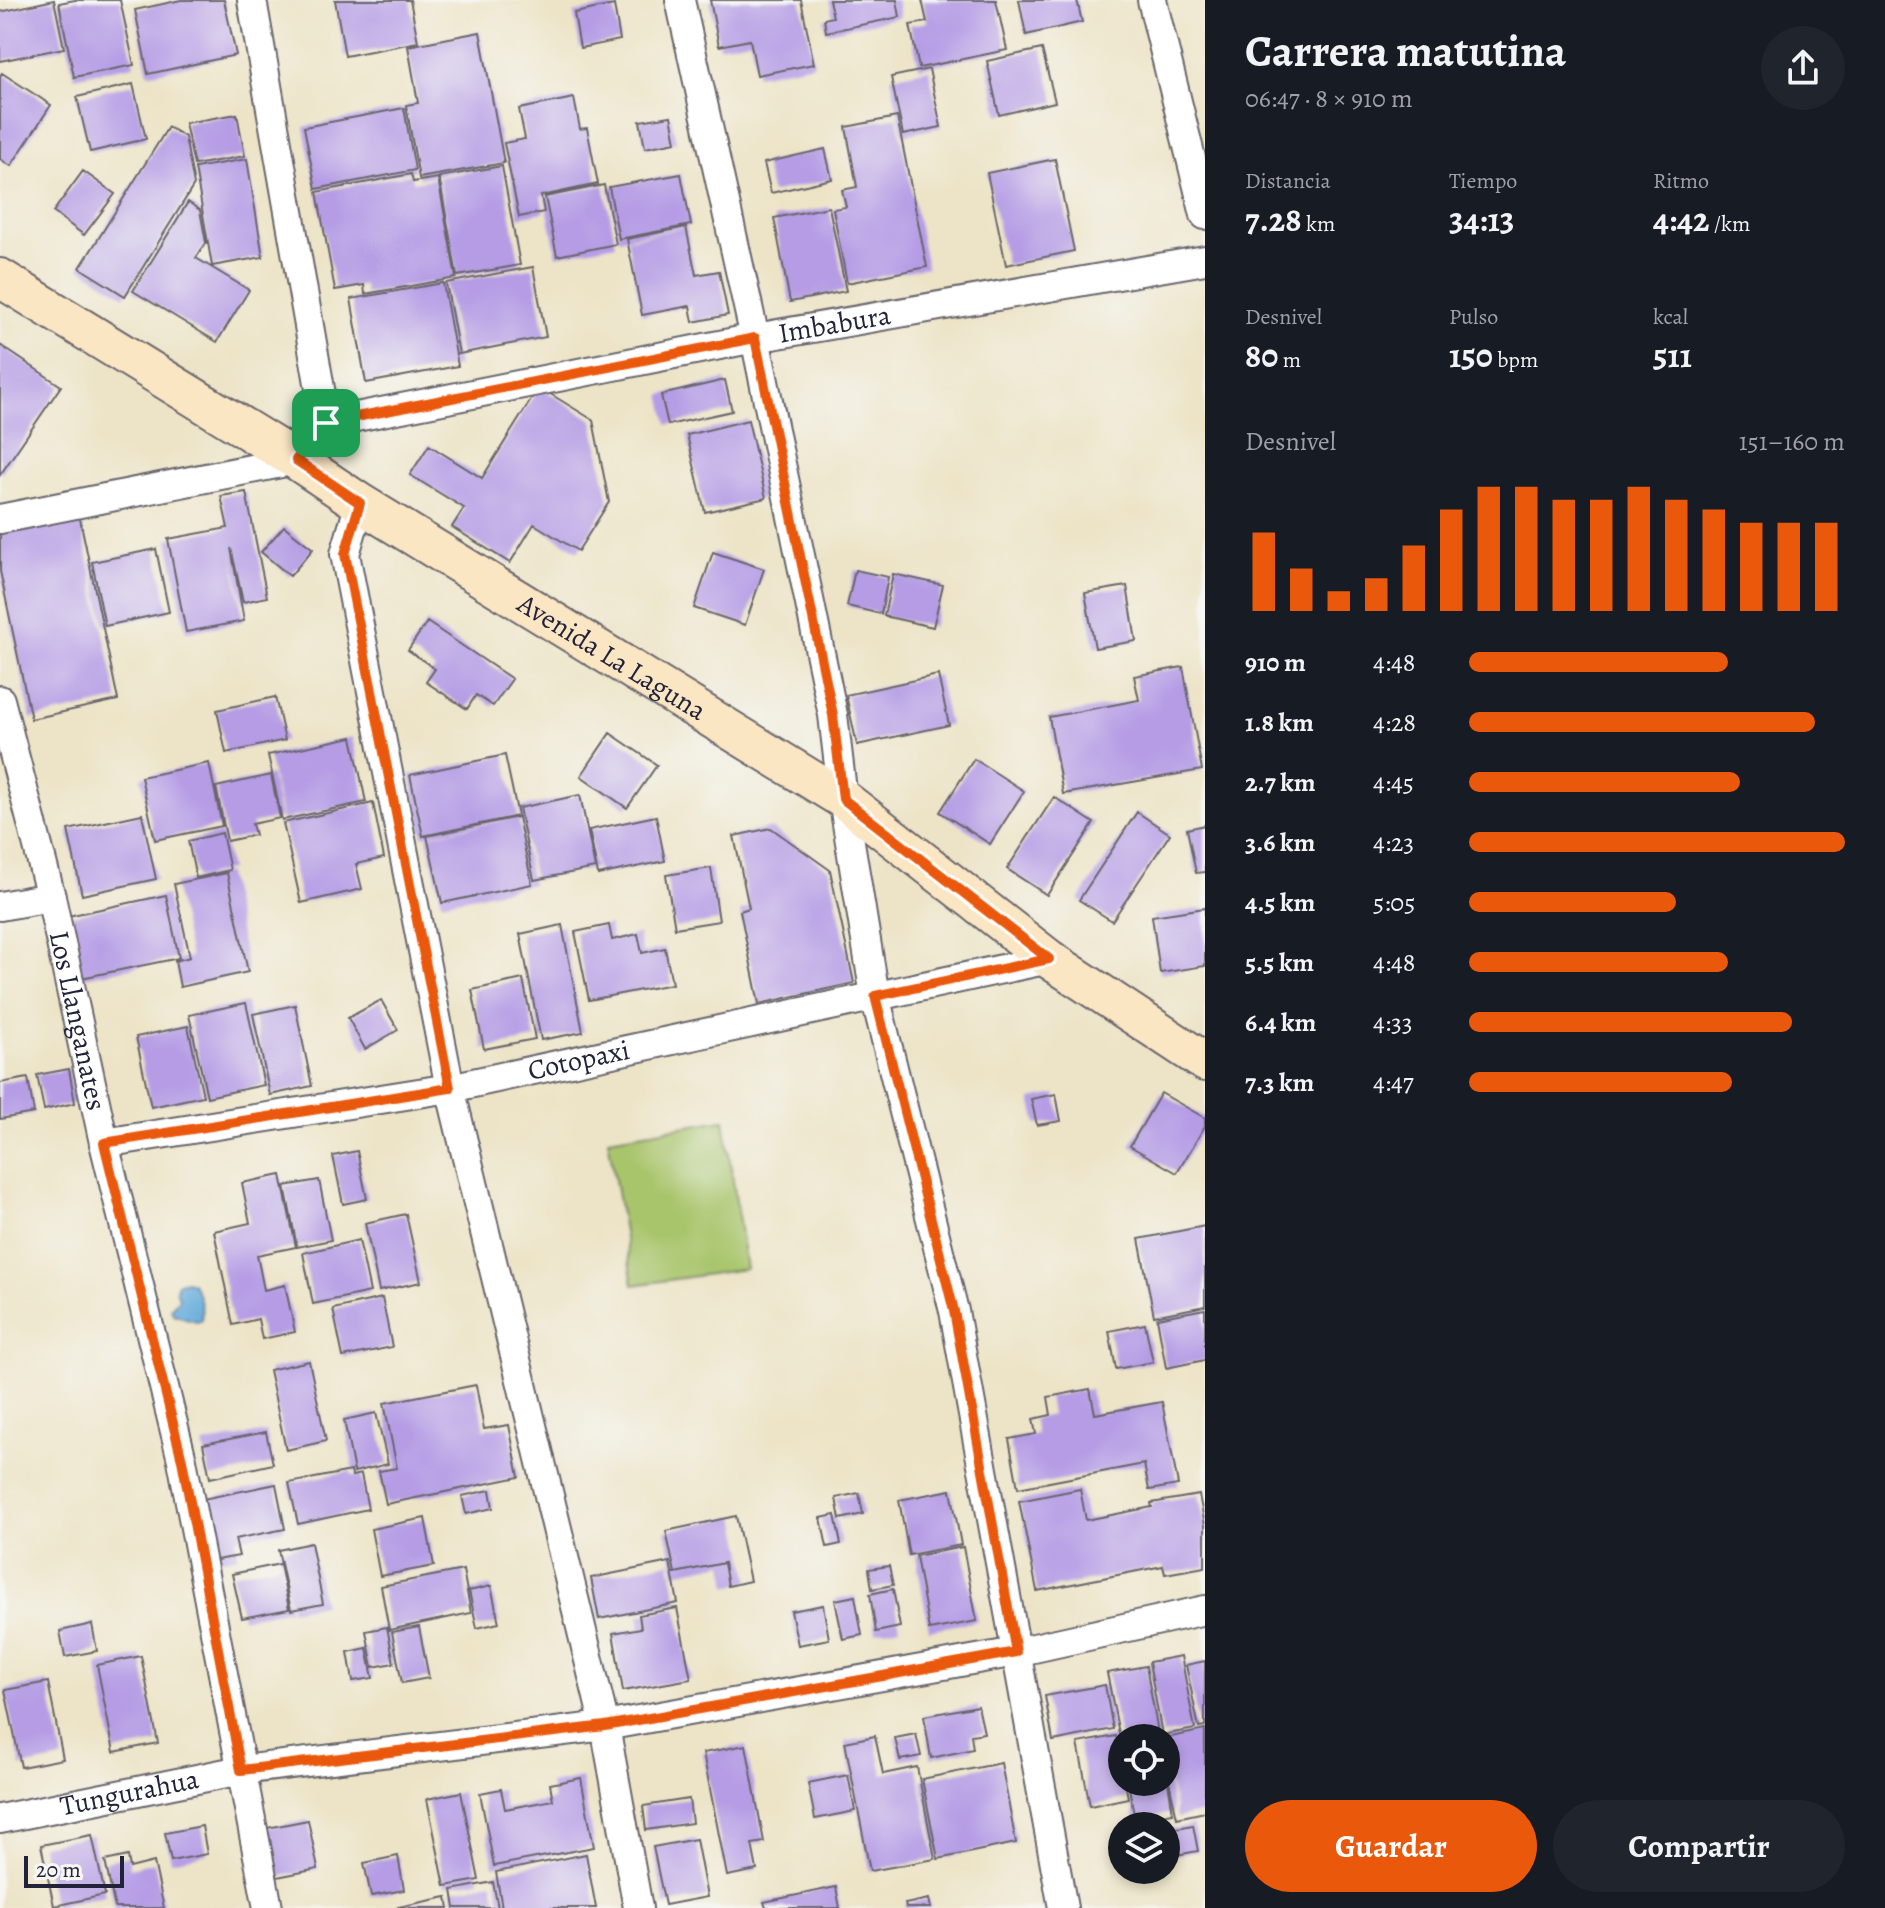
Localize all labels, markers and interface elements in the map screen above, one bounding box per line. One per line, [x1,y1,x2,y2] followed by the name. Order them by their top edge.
[1245,21,1566,81] text: Carrera matutina
[1761,26,1845,110] button: share
[1245,81,1413,116] text: 06:47 · 8 × 910 m
[1245,166,1331,196] text: Distancia
[1449,166,1517,196] text: Tiempo
[1653,166,1709,196] text: Ritmo
[1245,196,1302,243] text: 7.28
[1449,196,1514,243] text: 34:13
[1653,196,1709,243] text: 4:42
[1302,209,1335,239] text: km
[1709,209,1750,239] text: /km
[775,296,894,353] street label: Imbabura
[1245,302,1322,332] text: Desnivel
[1449,302,1498,332] text: Pulso
[1653,302,1688,332] text: kcal
[1245,332,1278,379] text: 80
[1449,332,1493,379] text: 150
[1653,332,1692,379] text: 511
[1278,345,1301,375] text: m
[1493,345,1538,375] text: bpm
[292,389,360,457] pin
[304,401,348,445] icon: arrive
[1245,424,1336,459] text: Desnivel
[1739,424,1845,459] text: 151–160 m
[509,584,713,730] street label: Avenida La Laguna
[1245,645,1306,680] text: 910 m
[1373,645,1415,680] text: 4:48
[1245,705,1314,740] text: 1.8 km
[1373,705,1416,740] text: 4:28
[1245,765,1316,800] text: 2.7 km
[1373,765,1414,800] text: 4:45
[1245,825,1315,860] text: 3.6 km
[1373,825,1414,860] text: 4:23
[1245,885,1315,920] text: 4.5 km
[1373,885,1415,920] text: 5:05
[40,927,115,1114] street label: Los Llanganates
[1245,945,1314,980] text: 5.5 km
[1373,945,1415,980] text: 4:48
[1245,1005,1316,1040] text: 6.4 km
[1373,1005,1413,1040] text: 4:33
[524,1031,633,1090] street label: Cotopaxi
[1245,1065,1314,1100] text: 7.3 km
[1373,1065,1414,1100] text: 4:47
[1108,1724,1180,1884] map controls
[1108,1724,1180,1796] button: locate
[57,1760,202,1825] street label: Tungurahua
[1245,1800,1537,1892] button: Guardar
[1553,1800,1845,1892] button: Compartir
[1108,1812,1180,1884] button: layers
[24,1852,124,1888] scale bar
[36,1855,81,1885] text: 20 m

